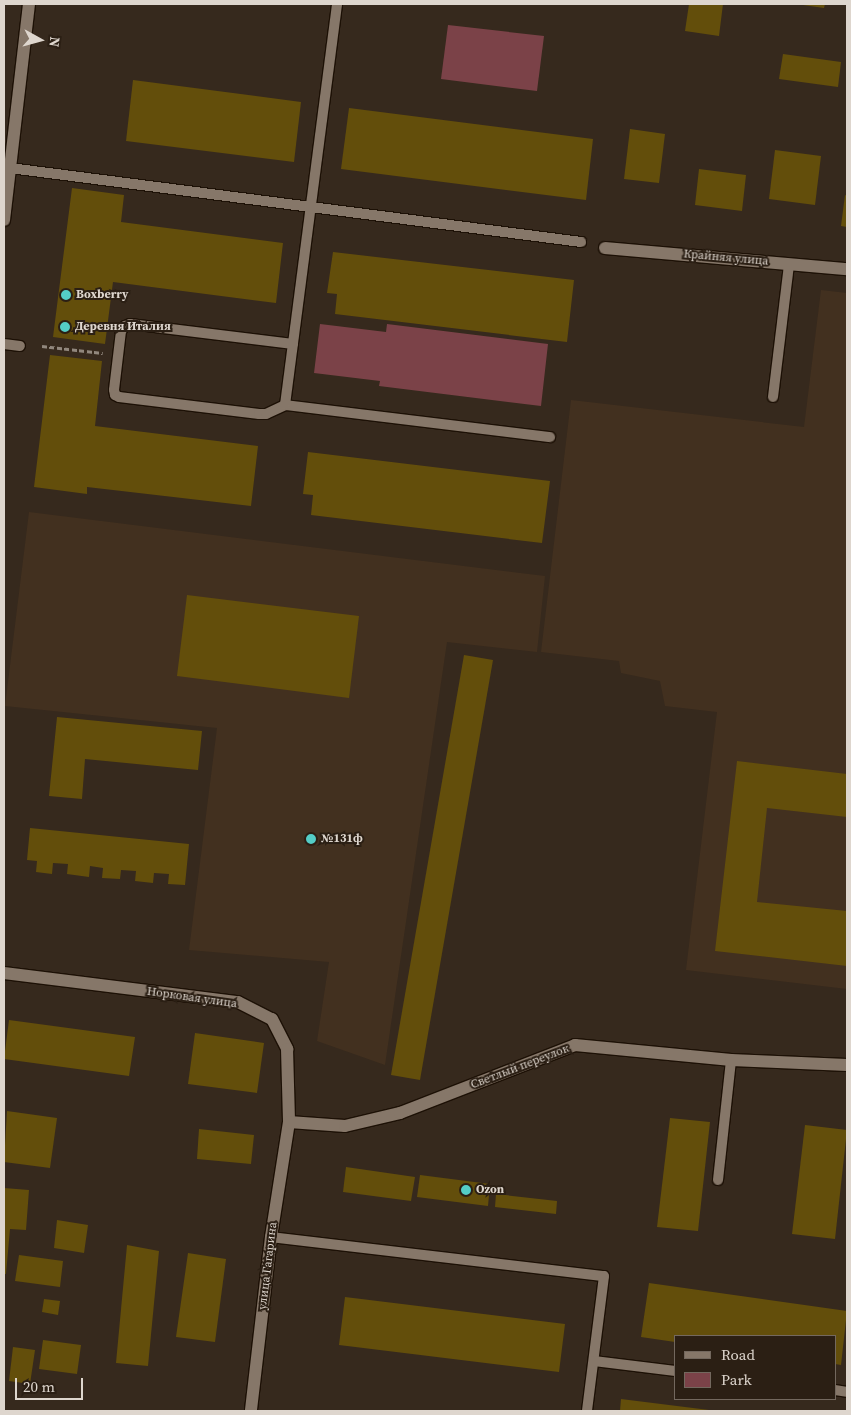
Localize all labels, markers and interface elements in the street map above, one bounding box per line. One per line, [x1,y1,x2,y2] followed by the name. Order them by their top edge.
[15,15,65,65] north arrow
[44,36,65,48] text: N
[683,247,769,269] street label: Крайняя улица
[76,288,128,302] place label: Boxberry
[60,289,72,301] marker: Boxberry
[75,320,171,334] place label: Деревня Италия
[59,321,71,333] marker: Деревня Италия
[321,832,363,846] place label: №131ф
[305,833,317,845] marker: №131ф
[146,985,238,1011] street label: Норковая улица
[469,1042,571,1092] street label: Светлый переулок
[476,1183,504,1197] place label: Ozon
[460,1184,472,1196] marker: Ozon
[255,1221,281,1311] street label: улица Гагарина
[674,1335,836,1400] legend
[721,1344,755,1365] text: Road
[18,1368,85,1400] scale bar
[721,1369,752,1390] text: Park
[23,1376,55,1397] text: 20 m

